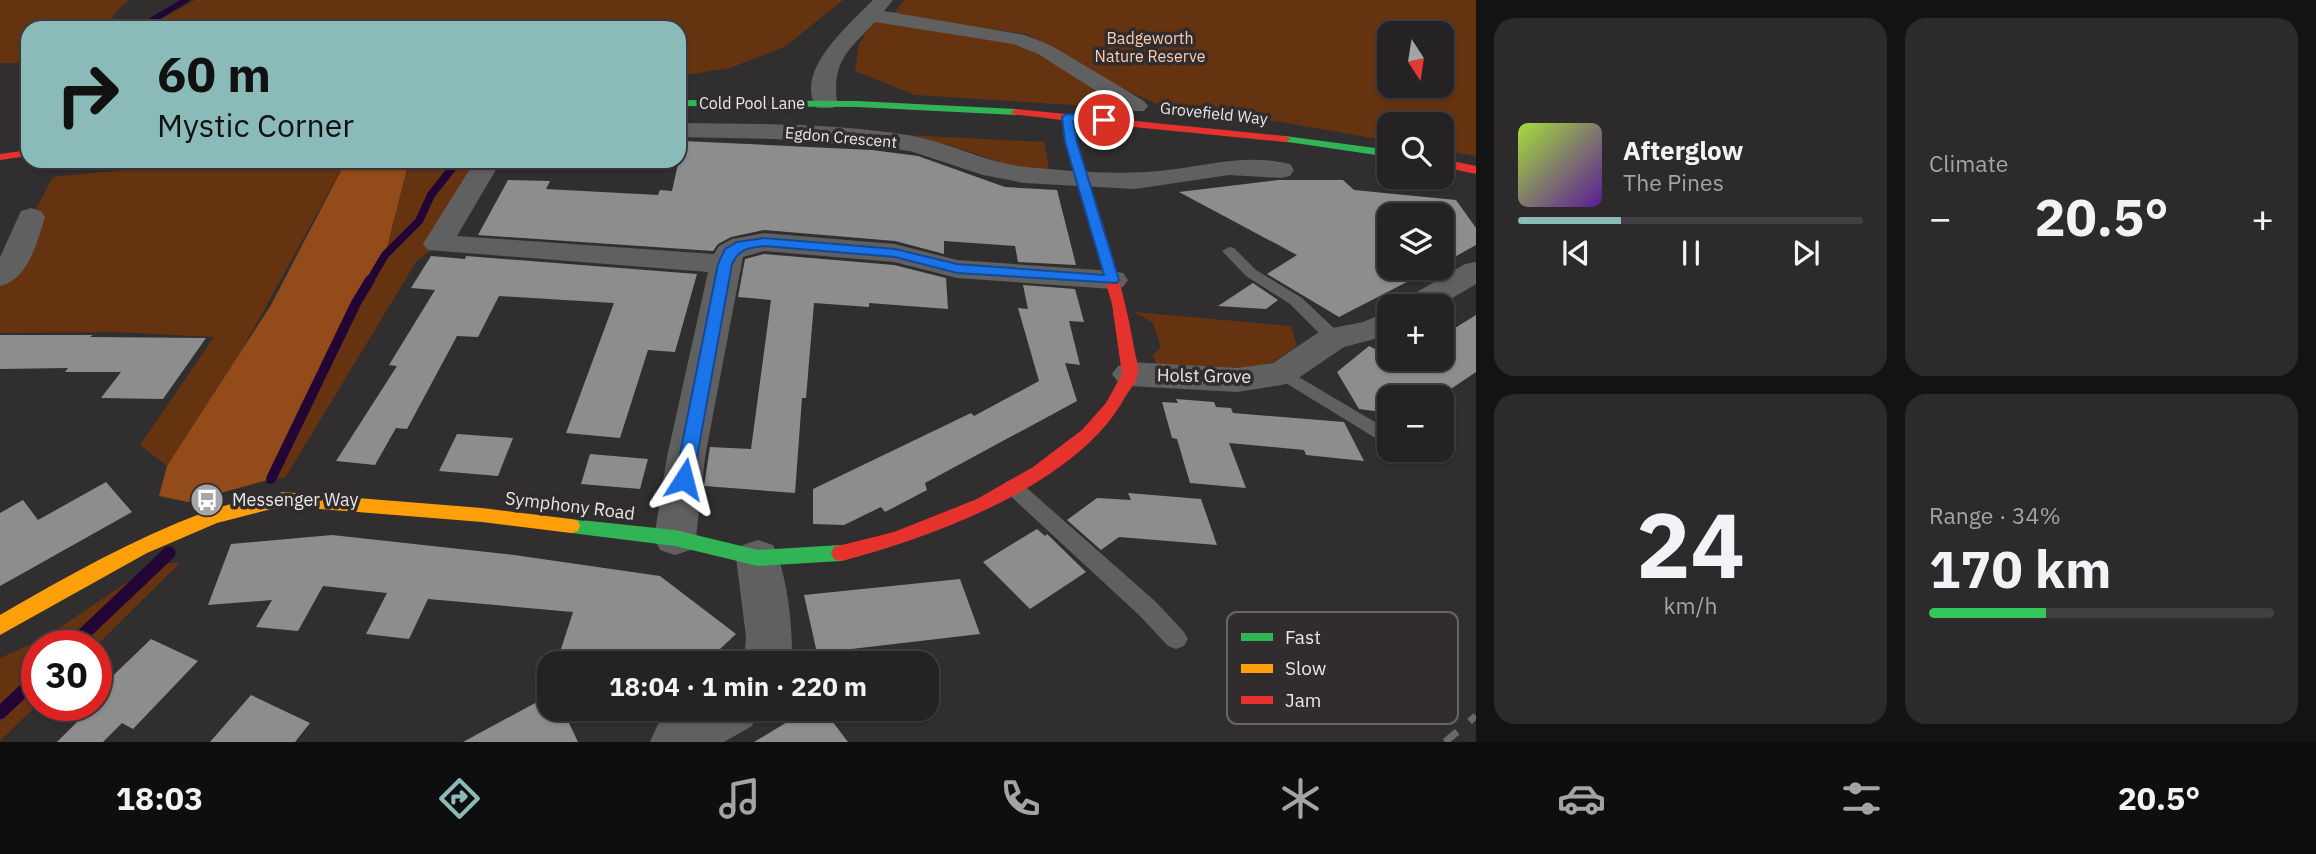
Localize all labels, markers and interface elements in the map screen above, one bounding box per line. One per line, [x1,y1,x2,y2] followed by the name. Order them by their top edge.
[1377,21,1454,98] north arrow
[1377,21,1454,462] map controls
[1095,28,1206,66] park label: Badgeworth Nature Reserve
[157,42,271,105] text: 60 m
[42,49,133,140] icon: right
[1074,90,1134,150] pin
[699,93,805,113] street label: Cold Pool Lane
[1159,97,1269,129] street label: Grovefield Way
[1085,101,1123,139] icon: arrive
[157,104,354,146] text: Mystic Corner
[1377,112,1454,189] button: search
[784,122,898,152] street label: Egdon Crescent
[1623,133,1743,167] text: Afterglow
[1929,148,2008,178] text: Climate
[1623,167,1724,197] text: The Pines
[2034,183,2169,250] text: 20.5°
[1929,193,1952,242] text: −
[2251,193,2274,242] text: +
[1377,203,1454,280] button: layers
[1557,234,1595,272] icon: previous
[1672,234,1710,272] icon: pause
[1787,234,1825,272] icon: next
[1377,294,1454,371] button: +
[1157,363,1252,388] street label: Holst Grove
[1377,385,1454,462] button: −
[647,442,721,516] position arrow
[188,481,226,519] bus stop icon: Messenger Way
[1636,485,1745,603] text: 24
[504,486,636,525] street label: Symphony Road
[232,488,359,511] place label: Messenger Way
[1929,500,2061,530] text: Range · 34%
[1929,535,2111,602] text: 170 km
[1663,590,1718,620] text: km/h
[1227,612,1458,724] legend
[1285,625,1321,649] text: Fast
[21,630,112,721] speed limit sign: 30
[1285,656,1326,680] text: Slow
[609,669,867,703] text: 18:04 · 1 min · 220 m
[1285,688,1321,712] text: Jam
[435,774,484,823] icon: directions
[715,774,764,823] icon: music
[996,774,1045,823] icon: phone
[1276,774,1325,823] icon: climate
[1557,774,1606,823] icon: car
[1837,774,1886,823] icon: filters
[116,777,203,819] text: 18:03
[2118,777,2200,819] text: 20.5°

